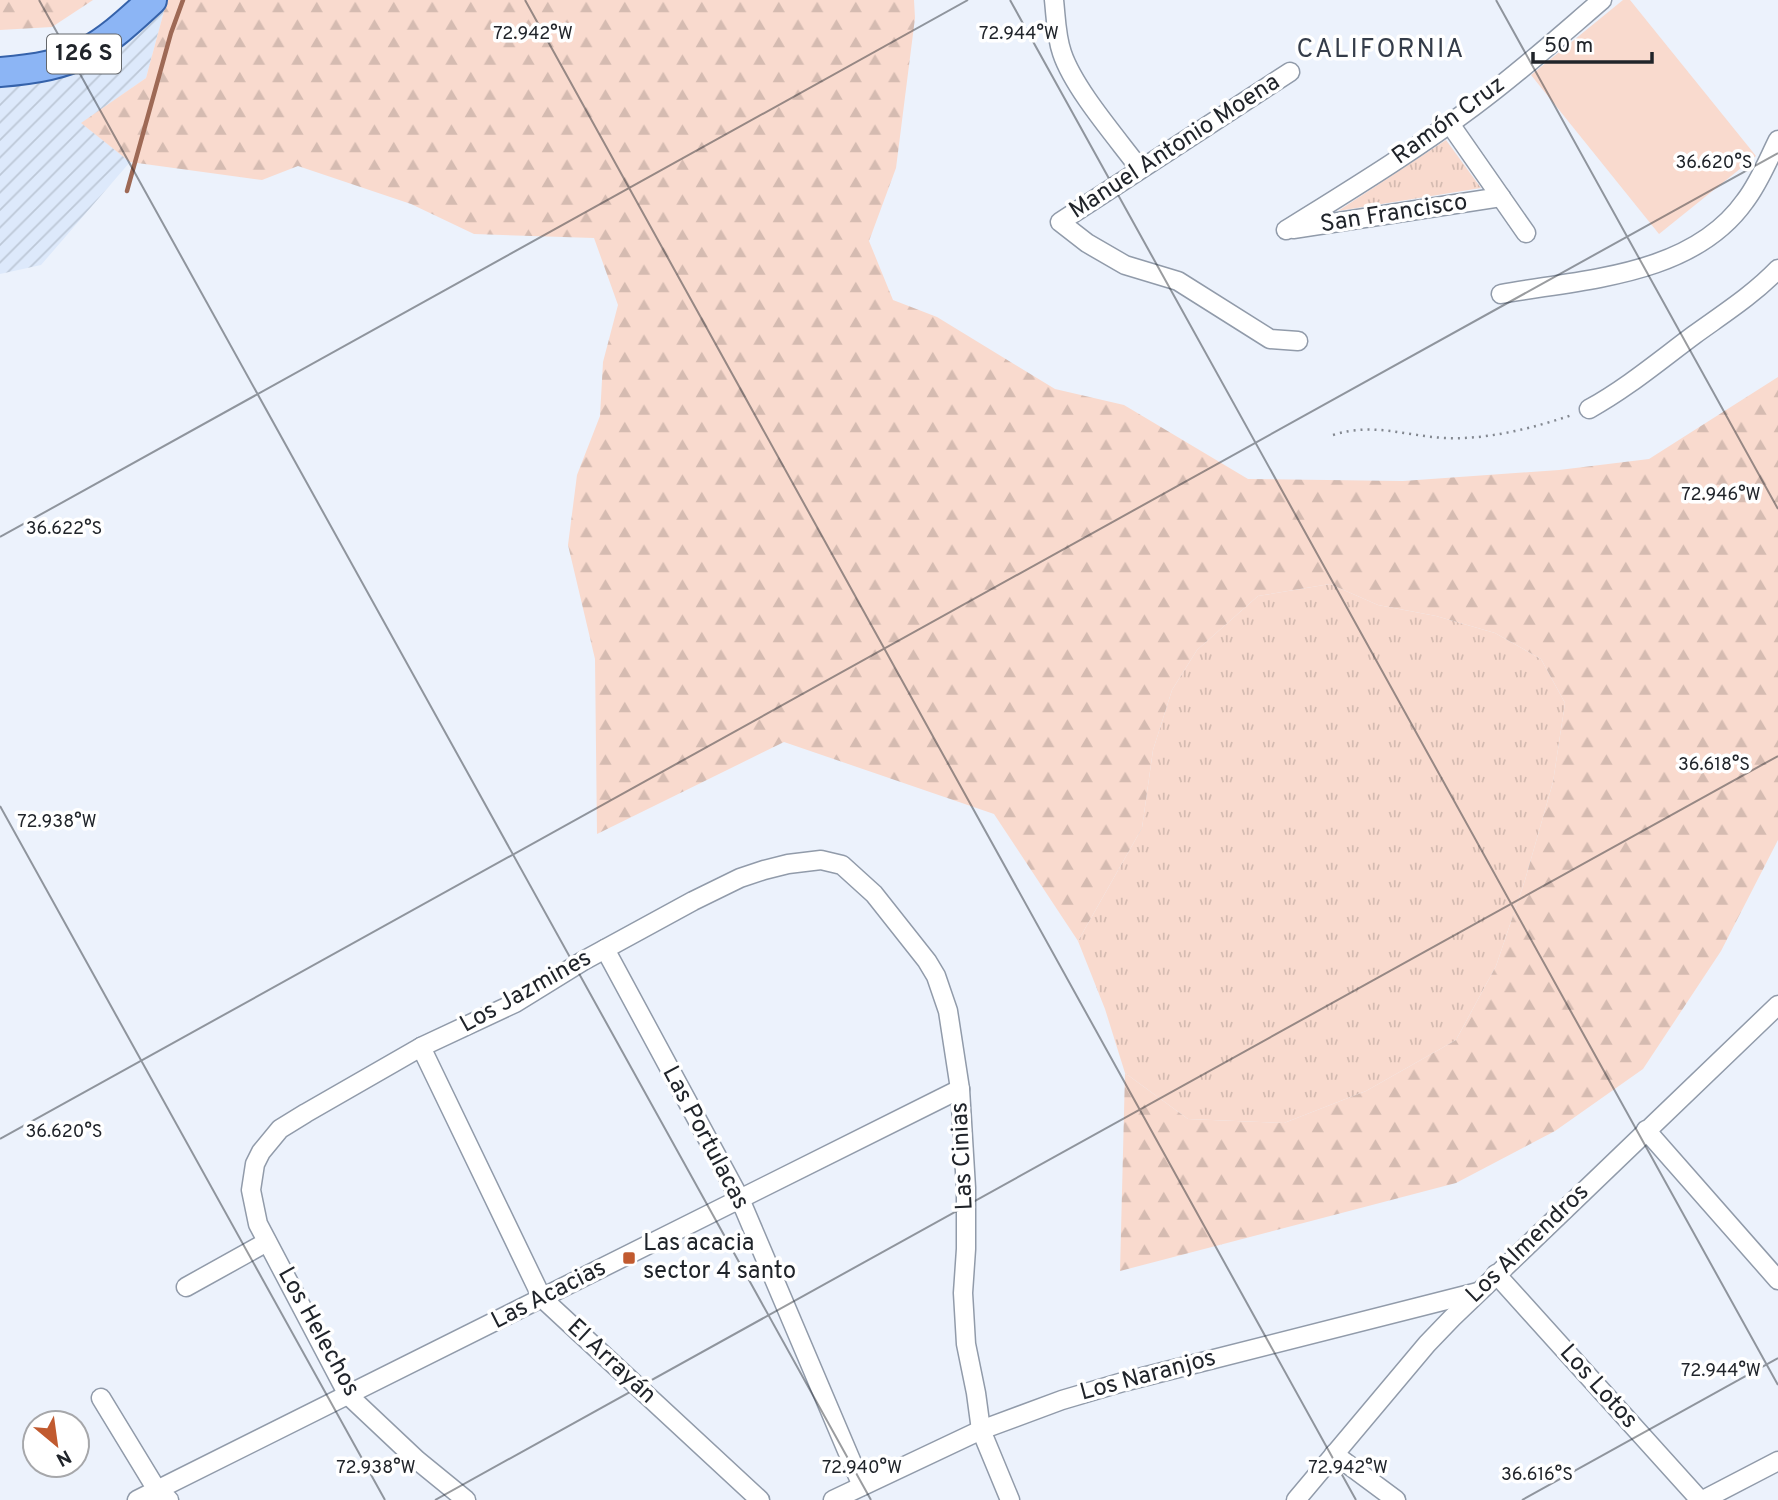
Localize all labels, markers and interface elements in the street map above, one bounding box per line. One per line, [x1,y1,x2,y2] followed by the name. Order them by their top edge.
[1533,21,1652,65] scale bar
[493,23,573,46] text: 72.942°W
[979,23,1059,46] text: 72.944°W
[1544,33,1593,60] text: 50 m
[47,34,121,74] road number: 126 S
[1297,34,1465,67] district label: CALIFORNIA
[1064,68,1286,226] street label: Manuel Antonio Moena
[1387,70,1511,172] street label: Ramón Cruz
[1675,152,1753,175] text: 36.620°S
[1318,188,1470,240] street label: San Francisco
[1681,484,1761,507] text: 72.946°W
[26,518,102,541] text: 36.622°S
[1678,754,1750,777] text: 36.618°S
[17,811,97,834] text: 72.938°W
[455,944,597,1040] street label: Los Jazmines
[655,1061,755,1215] street label: Las Portulacas
[945,1101,981,1211] street label: Las Cinias
[25,1121,103,1144] text: 36.620°S
[1460,1178,1596,1310] street label: Los Almendros
[643,1229,796,1287] place label: Las acacia sector 4 santo
[621,1250,637,1266] marker: Las acacia sector 4 santo
[487,1253,611,1337] street label: Las Acacias
[270,1262,366,1402] street label: Los Helechos
[560,1313,662,1411] street label: El Arrayán
[1552,1339,1644,1435] street label: Los Lotos
[1077,1343,1219,1409] street label: Los Naranjos
[1681,1360,1761,1383] text: 72.944°W
[21,1409,91,1479] north arrow
[51,1443,75,1471] text: N
[336,1457,416,1480] text: 72.938°W
[822,1457,902,1480] text: 72.940°W
[1308,1457,1388,1480] text: 72.942°W
[1501,1464,1573,1487] text: 36.616°S

